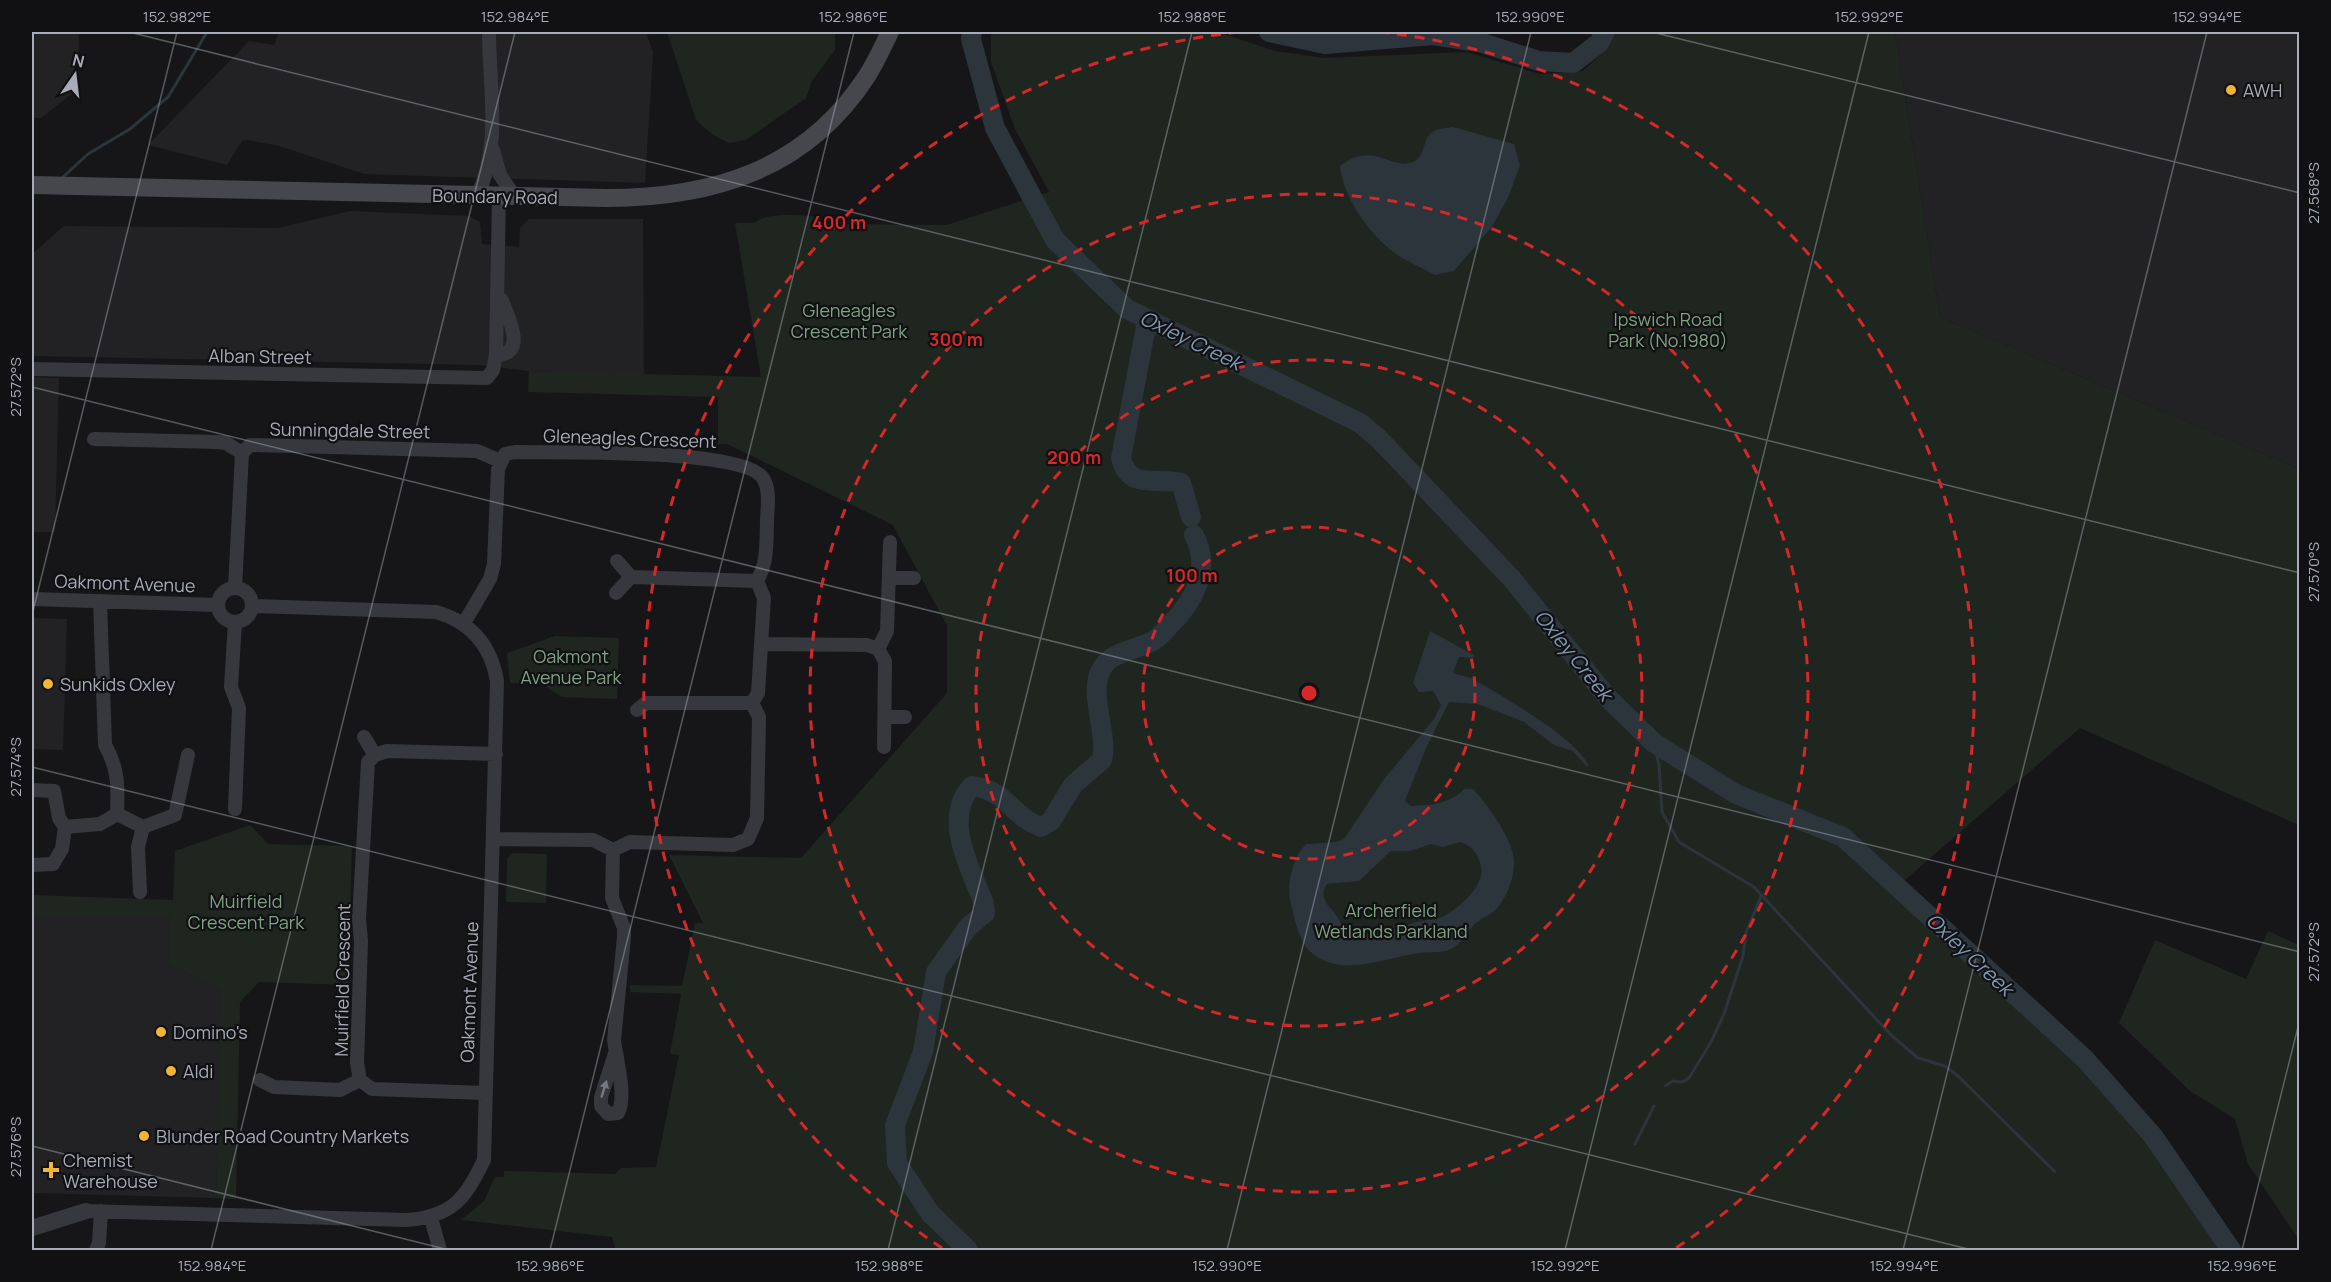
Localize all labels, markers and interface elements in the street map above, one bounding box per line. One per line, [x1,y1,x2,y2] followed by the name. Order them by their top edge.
[143,6,211,27] text: 152.982°E
[481,6,549,27] text: 152.984°E
[818,6,888,27] text: 152.986°E
[1158,6,1226,27] text: 152.988°E
[1495,6,1565,27] text: 152.990°E
[1835,6,1903,27] text: 152.992°E
[2172,6,2242,27] text: 152.994°E
[45,45,105,105] north arrow
[70,48,87,73] text: N
[2243,78,2282,102] place label: AWH
[2224,83,2238,97] marker: AWH
[2303,162,2324,224] text: 27.568°S
[432,183,558,209] street label: Boundary Road
[812,210,866,234] text: 400 m
[791,298,908,343] park label: Gleneagles Crescent Park
[1136,304,1249,378] water label: Oxley Creek
[1608,307,1728,352] park label: Ipswich Road Park (No.1980)
[929,327,983,351] text: 300 m
[208,343,312,369] street label: Alban Street
[5,357,26,417] text: 27.572°S
[270,417,430,443] street label: Sunningdale Street
[543,423,717,453] street label: Gleneagles Crescent
[1047,445,1101,469] text: 200 m
[2303,542,2324,602] text: 27.570°S
[1166,563,1218,587] text: 100 m
[54,569,196,597] street label: Oakmont Avenue
[1529,604,1621,709] water label: Oxley Creek
[520,644,623,689] park label: Oakmont Avenue Park
[60,672,176,696] place label: Sunkids Oxley
[41,677,55,691] marker: Sunkids Oxley
[1299,683,1319,703] centre of rings
[5,737,26,797] text: 27.574°S
[188,889,305,934] park label: Muirfield Crescent Park
[1314,898,1468,943] park label: Archerfield Wetlands Parkland
[329,903,355,1057] street label: Muirfield Crescent
[1921,907,2022,1003] water label: Oxley Creek
[455,921,483,1063] street label: Oakmont Avenue
[2303,922,2324,982] text: 27.572°S
[173,1020,248,1044] place label: Domino's
[154,1025,168,1039] marker: Domino's
[183,1059,213,1083] place label: Aldi
[164,1064,178,1078] marker: Aldi
[600,1080,609,1098] one-way arrow
[5,1117,26,1177] text: 27.576°S
[156,1124,409,1148] place label: Blunder Road Country Markets
[137,1129,151,1143] marker: Blunder Road Country Markets
[63,1148,158,1193] place label: Chemist Warehouse
[44,1163,58,1177] marker: Chemist Warehouse
[178,1255,246,1276] text: 152.984°E
[515,1255,585,1276] text: 152.986°E
[855,1255,923,1276] text: 152.988°E
[1192,1255,1262,1276] text: 152.990°E
[1531,1255,1599,1276] text: 152.992°E
[1869,1255,1939,1276] text: 152.994°E
[2207,1255,2277,1276] text: 152.996°E

